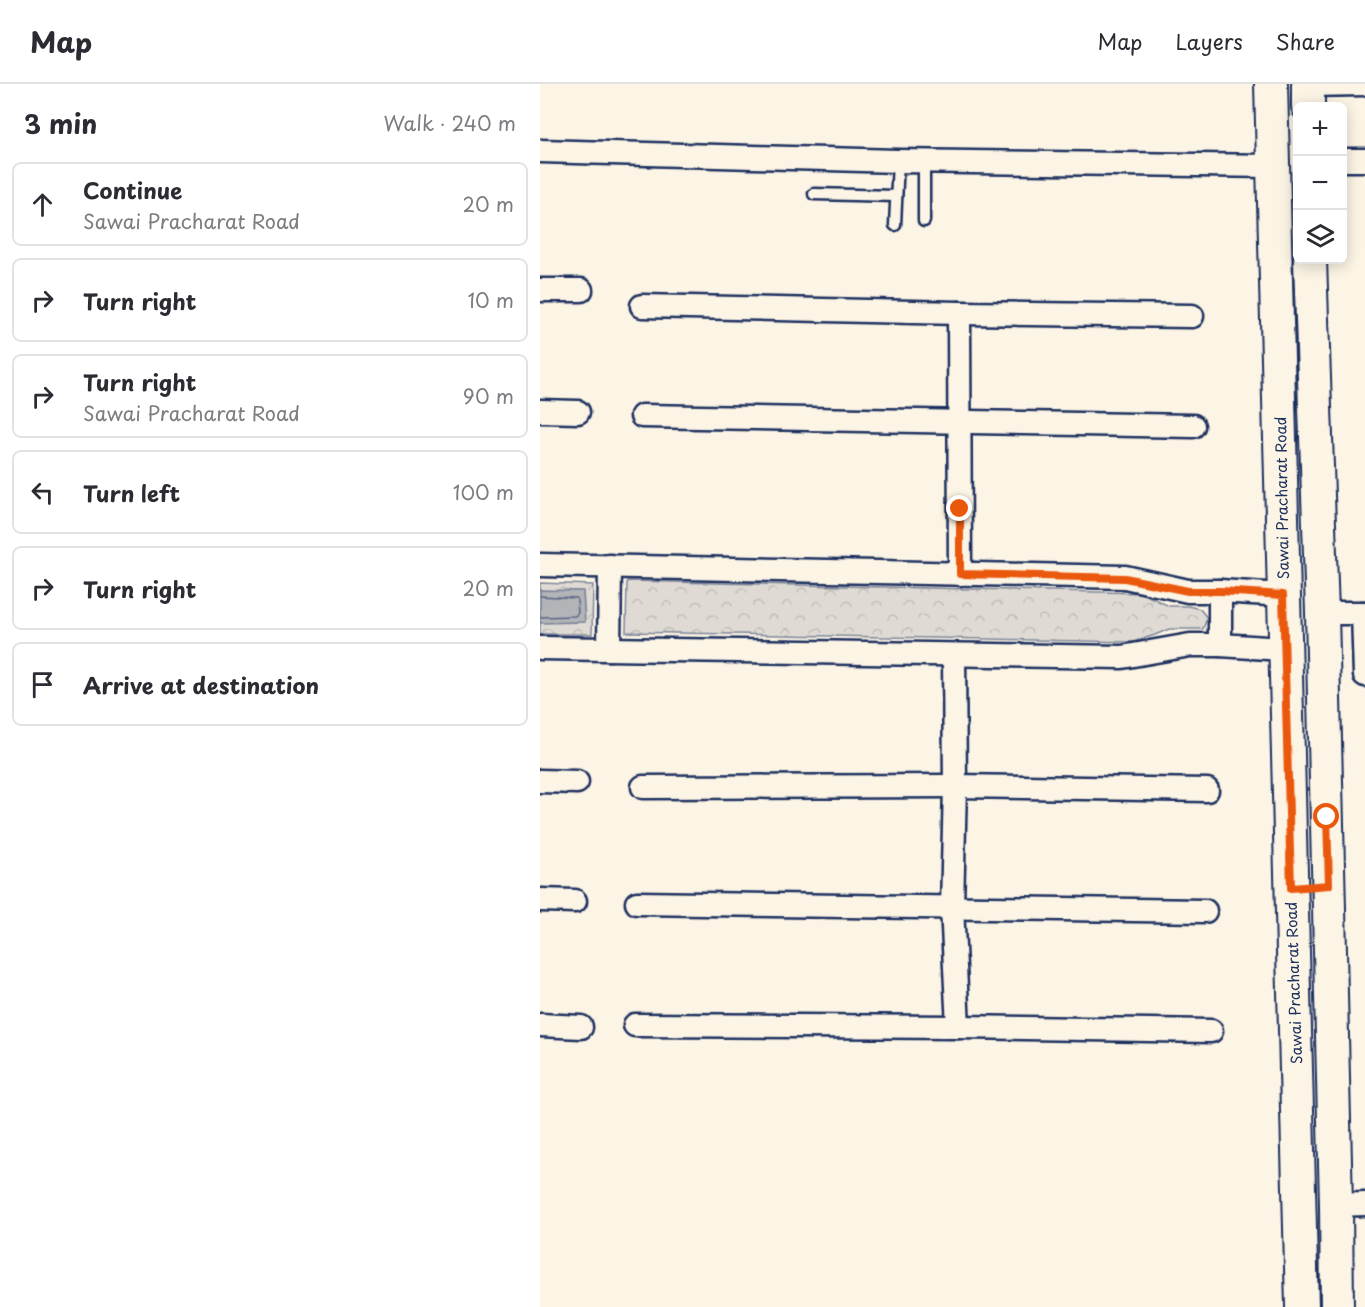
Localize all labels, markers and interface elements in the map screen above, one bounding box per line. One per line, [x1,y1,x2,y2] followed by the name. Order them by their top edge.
[30,20,92,63] text: Map
[1098,25,1142,57] text: Map
[1175,25,1243,57] text: Layers
[1276,25,1335,57] text: Share
[1293,102,1347,264] map controls
[1293,102,1347,156] button: +
[24,104,97,143] text: 3 min
[383,108,516,138] text: Walk · 240 m
[1293,156,1347,210] button: −
[83,173,182,206] text: Continue
[26,188,59,221] icon: ahead
[462,189,514,219] text: 20 m
[83,206,300,236] text: Sawai Pracharat Road
[1293,210,1347,264] button: layers
[26,284,59,317] icon: right
[83,284,196,317] text: Turn right
[467,285,514,315] text: 10 m
[83,365,196,398] text: Turn right
[26,380,59,413] icon: right
[463,381,514,411] text: 90 m
[83,398,300,428] text: Sawai Pracharat Road
[1268,416,1294,580] street label: Sawai Pracharat Road
[26,476,59,509] icon: left
[83,476,180,509] text: Turn left
[453,477,514,507] text: 100 m
[946,495,972,521] route end
[26,572,59,605] icon: right
[83,572,196,605] text: Turn right
[462,573,514,603] text: 20 m
[26,668,59,701] icon: arrive
[83,668,319,701] text: Arrive at destination
[1313,803,1339,829] route start
[1279,901,1307,1065] street label: Sawai Pracharat Road

